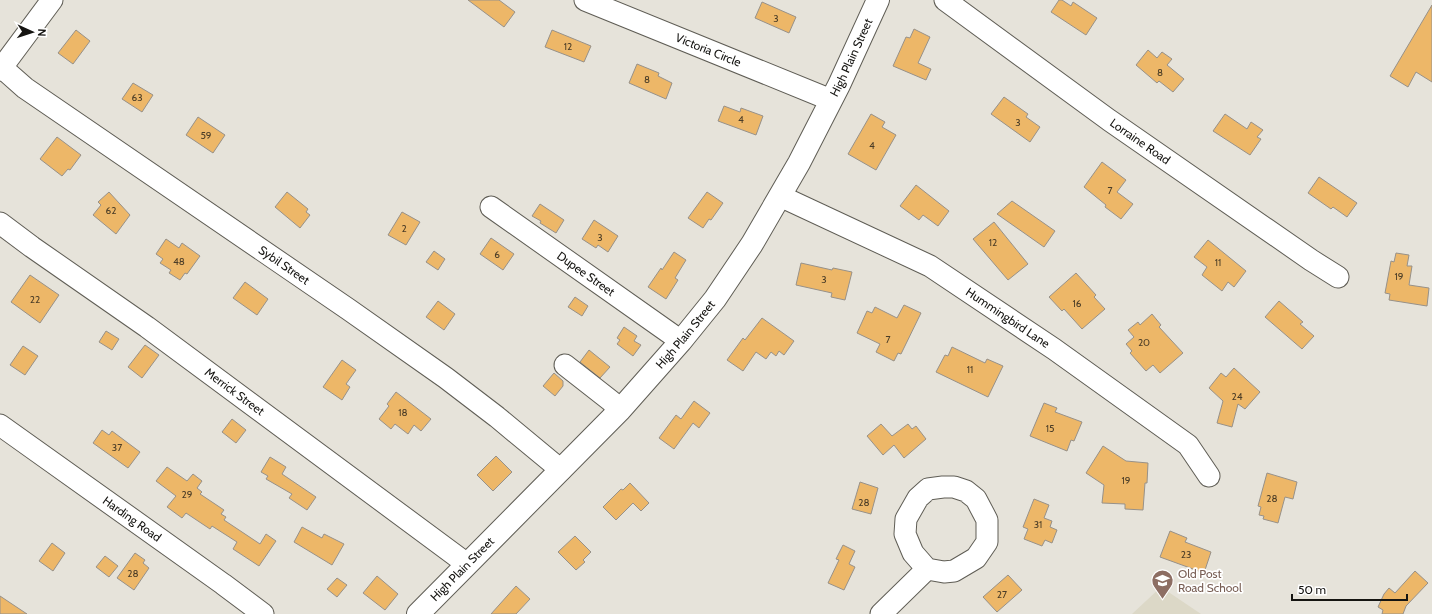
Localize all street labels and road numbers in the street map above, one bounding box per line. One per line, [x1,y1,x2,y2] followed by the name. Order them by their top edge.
[826,16,876,99] street label: High Plain Street
[673,30,743,70] street label: Victoria Circle
[1107,115,1173,167] street label: Lorraine Road
[256,242,313,287] street label: Sybil Street
[554,248,618,299] street label: Dupee Street
[963,284,1053,351] street label: Hummingbird Lane
[652,297,718,371] street label: High Plain Street
[202,364,268,418] street label: Merrick Street
[100,493,164,545] street label: Harding Road
[427,534,497,604] street label: High Plain Street

